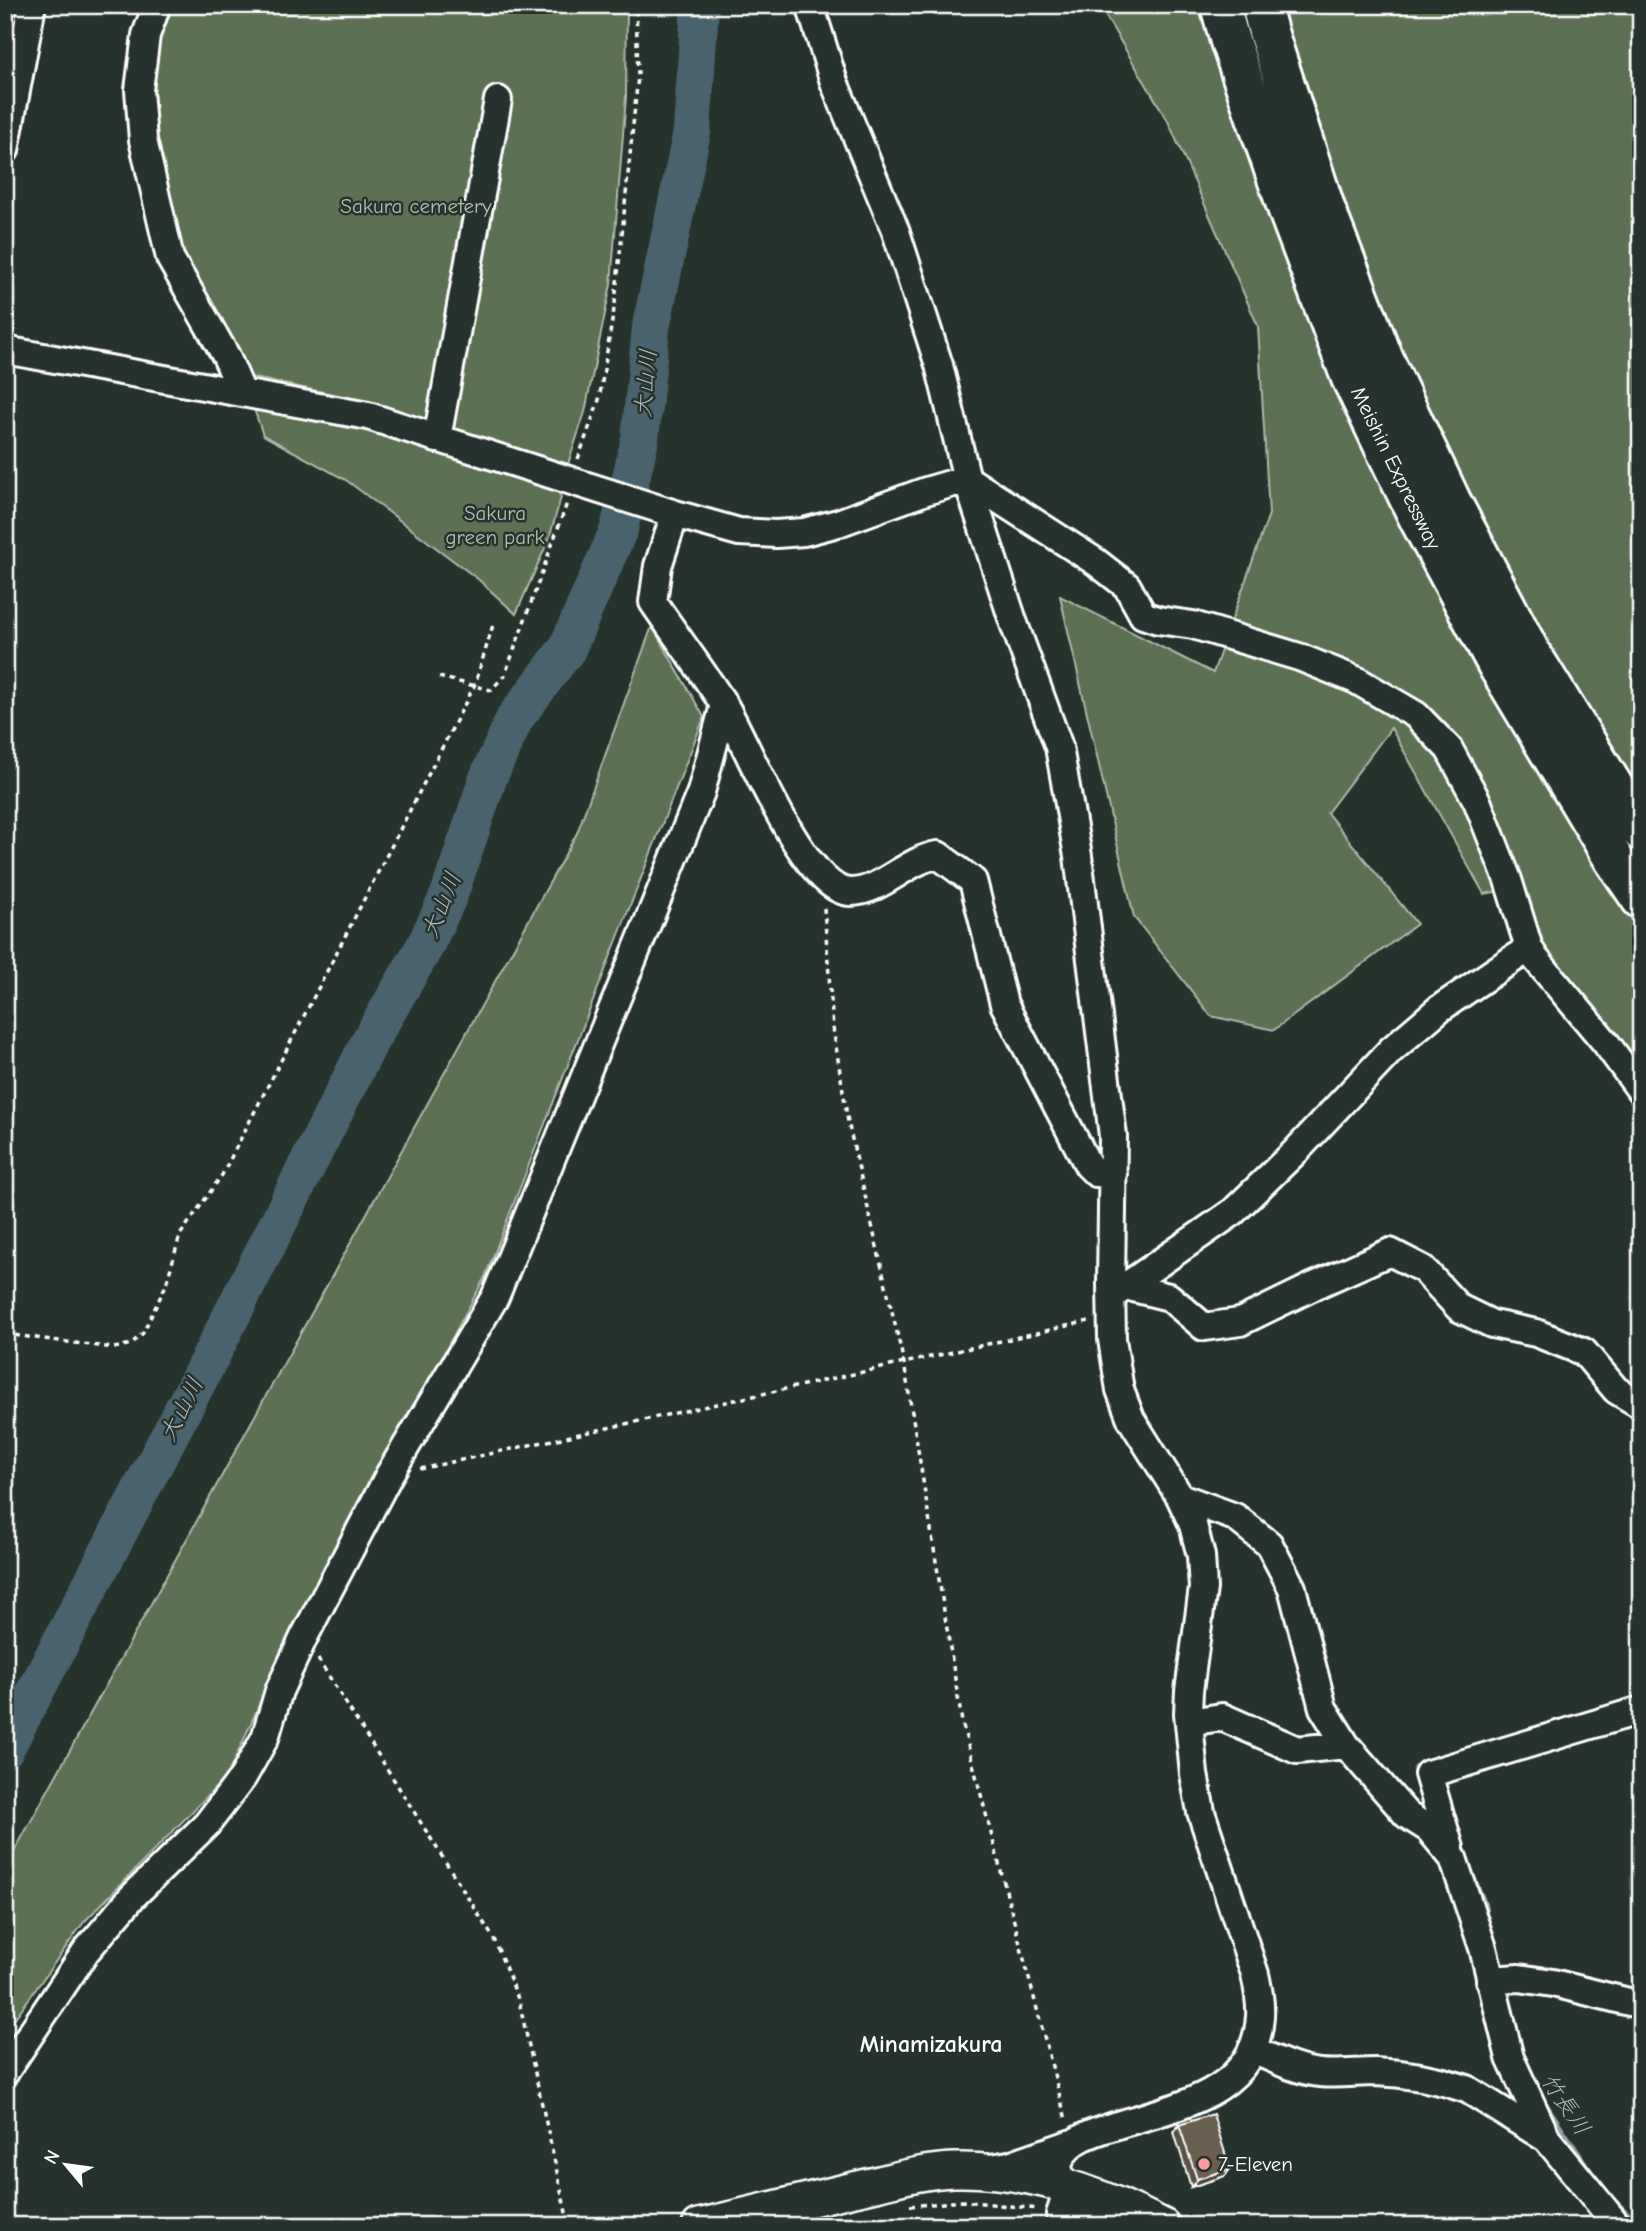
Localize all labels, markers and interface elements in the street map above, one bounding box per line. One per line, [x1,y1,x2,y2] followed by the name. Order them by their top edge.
[340,194,492,218] park label: Sakura cemetery
[629,347,662,419] water label: 大山川
[1346,383,1446,554] street label: Meishin Expressway
[445,501,545,549] park label: Sakura green park
[416,868,467,942] water label: 大山川
[154,1372,209,1446] water label: 大山川
[860,2030,1002,2058] district label: Minamizakura
[1535,2068,1596,2140] water label: 竹長川
[32,2130,102,2200] north arrow
[39,2146,65,2168] text: N
[1218,2152,1293,2176] place label: 7-Eleven
[1196,2156,1212,2172] marker: 7-Eleven

